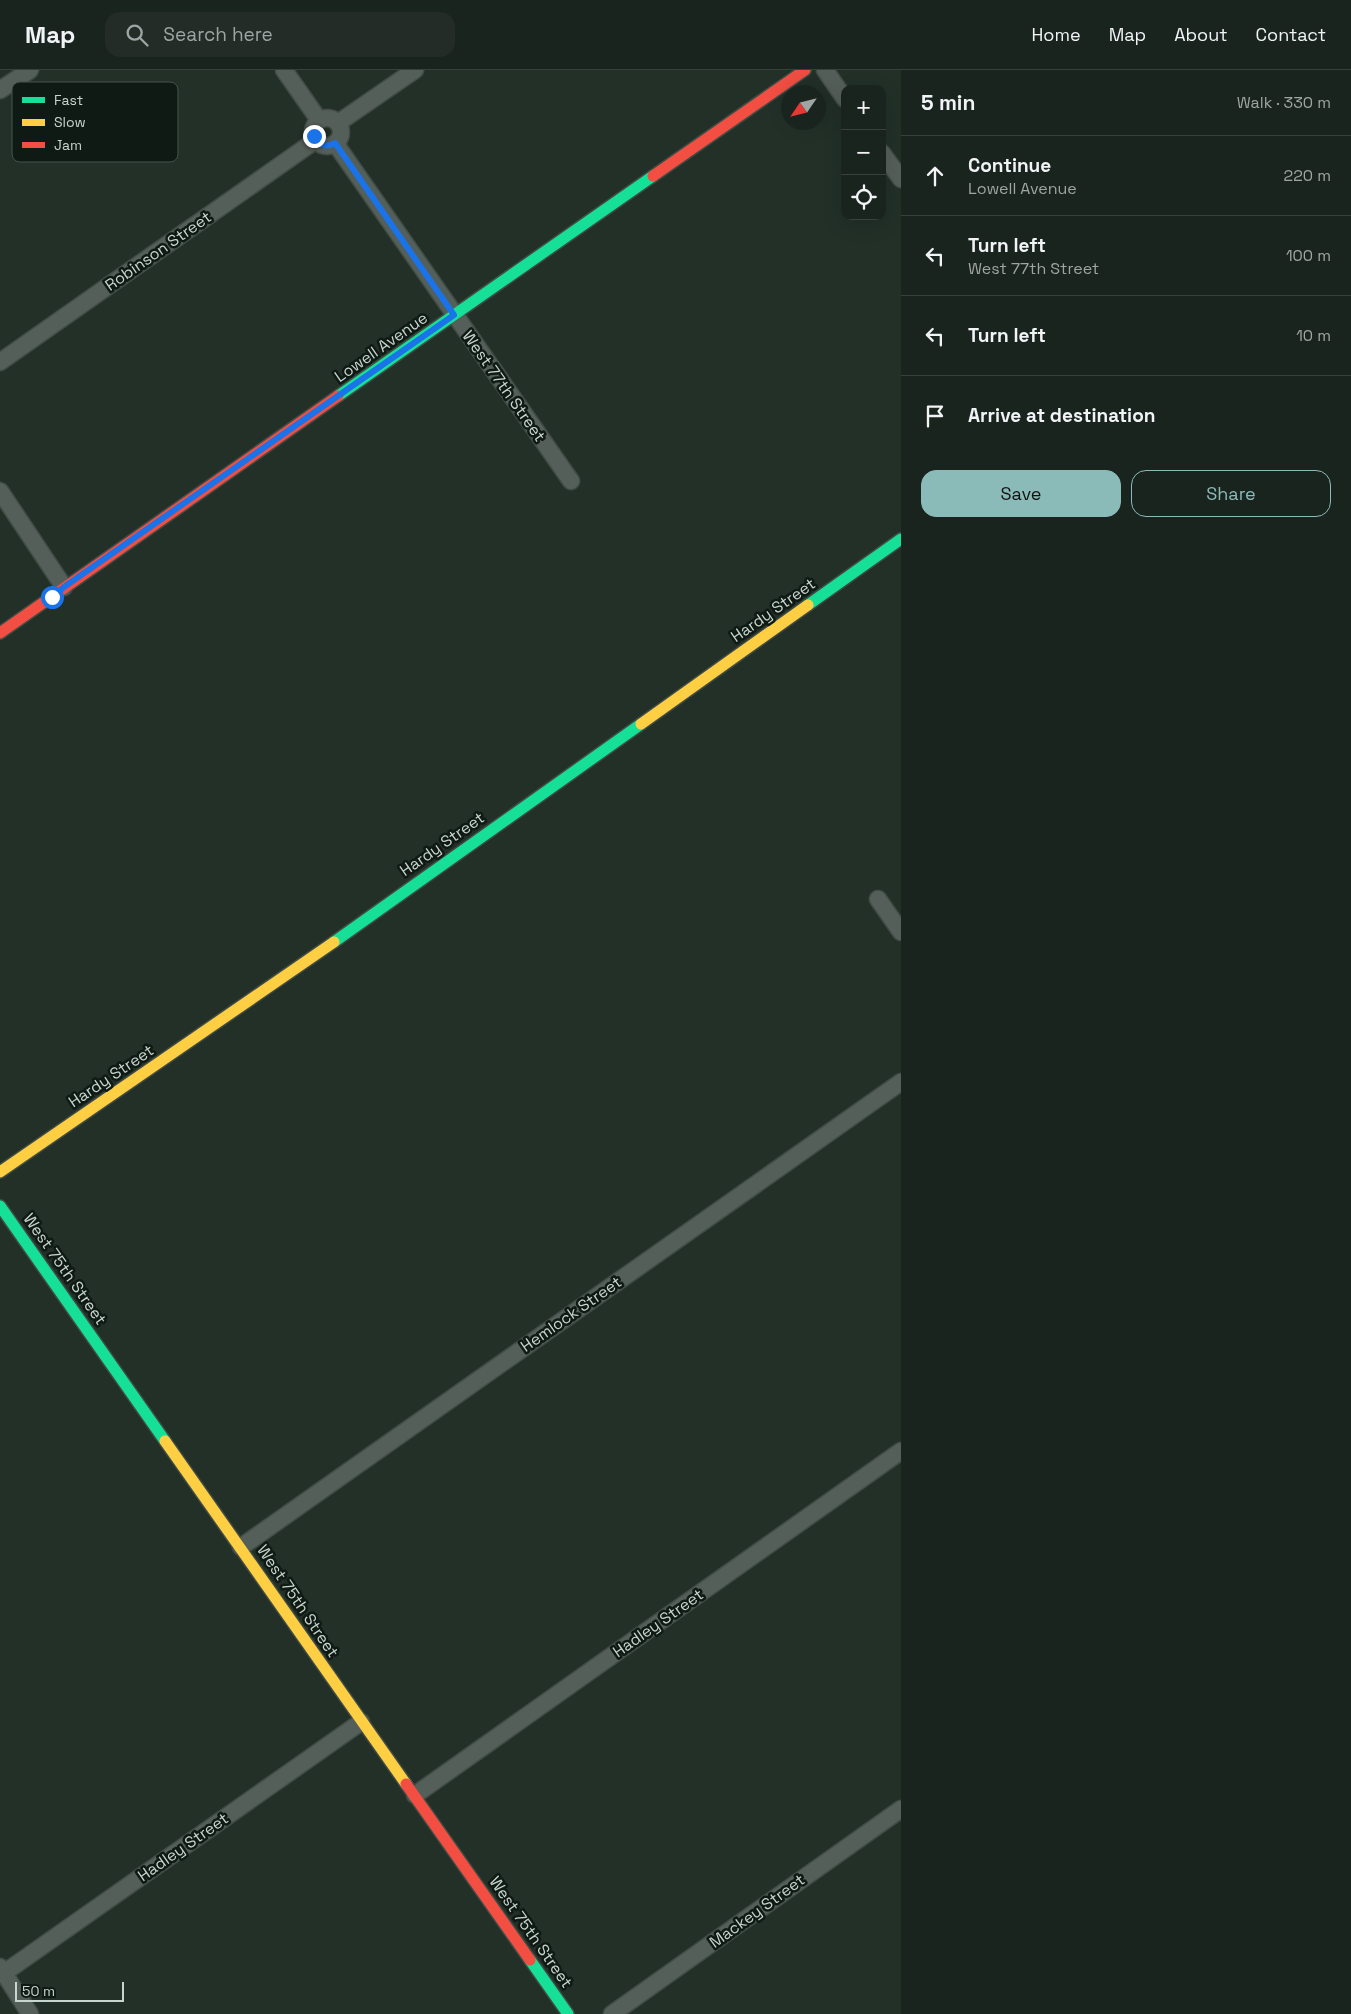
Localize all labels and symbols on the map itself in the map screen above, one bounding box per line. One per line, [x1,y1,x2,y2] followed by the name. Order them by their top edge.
[12,82,178,162] legend
[781,85,826,130] north arrow
[54,91,83,109] text: Fast
[54,113,86,131] text: Slow
[303,125,326,148] route end
[54,136,82,154] text: Jam
[101,207,215,295] street label: Robinson Street
[330,307,432,387] street label: Lowell Avenue
[458,326,550,446] street label: West 77th Street
[727,573,819,647] street label: Hardy Street
[41,586,64,609] route start
[396,807,488,881] street label: Hardy Street
[64,1040,158,1112] street label: Hardy Street
[19,1209,111,1329] street label: West 75th Street
[516,1271,626,1357] street label: Hemlock Street
[252,1541,344,1661] street label: West 75th Street
[609,1584,707,1662] street label: Hadley Street
[134,1808,232,1886] street label: Hadley Street
[705,1869,809,1953] street label: Mackey Street
[485,1872,577,1992] street label: West 75th Street
[15,1979,124,2002] scale bar

